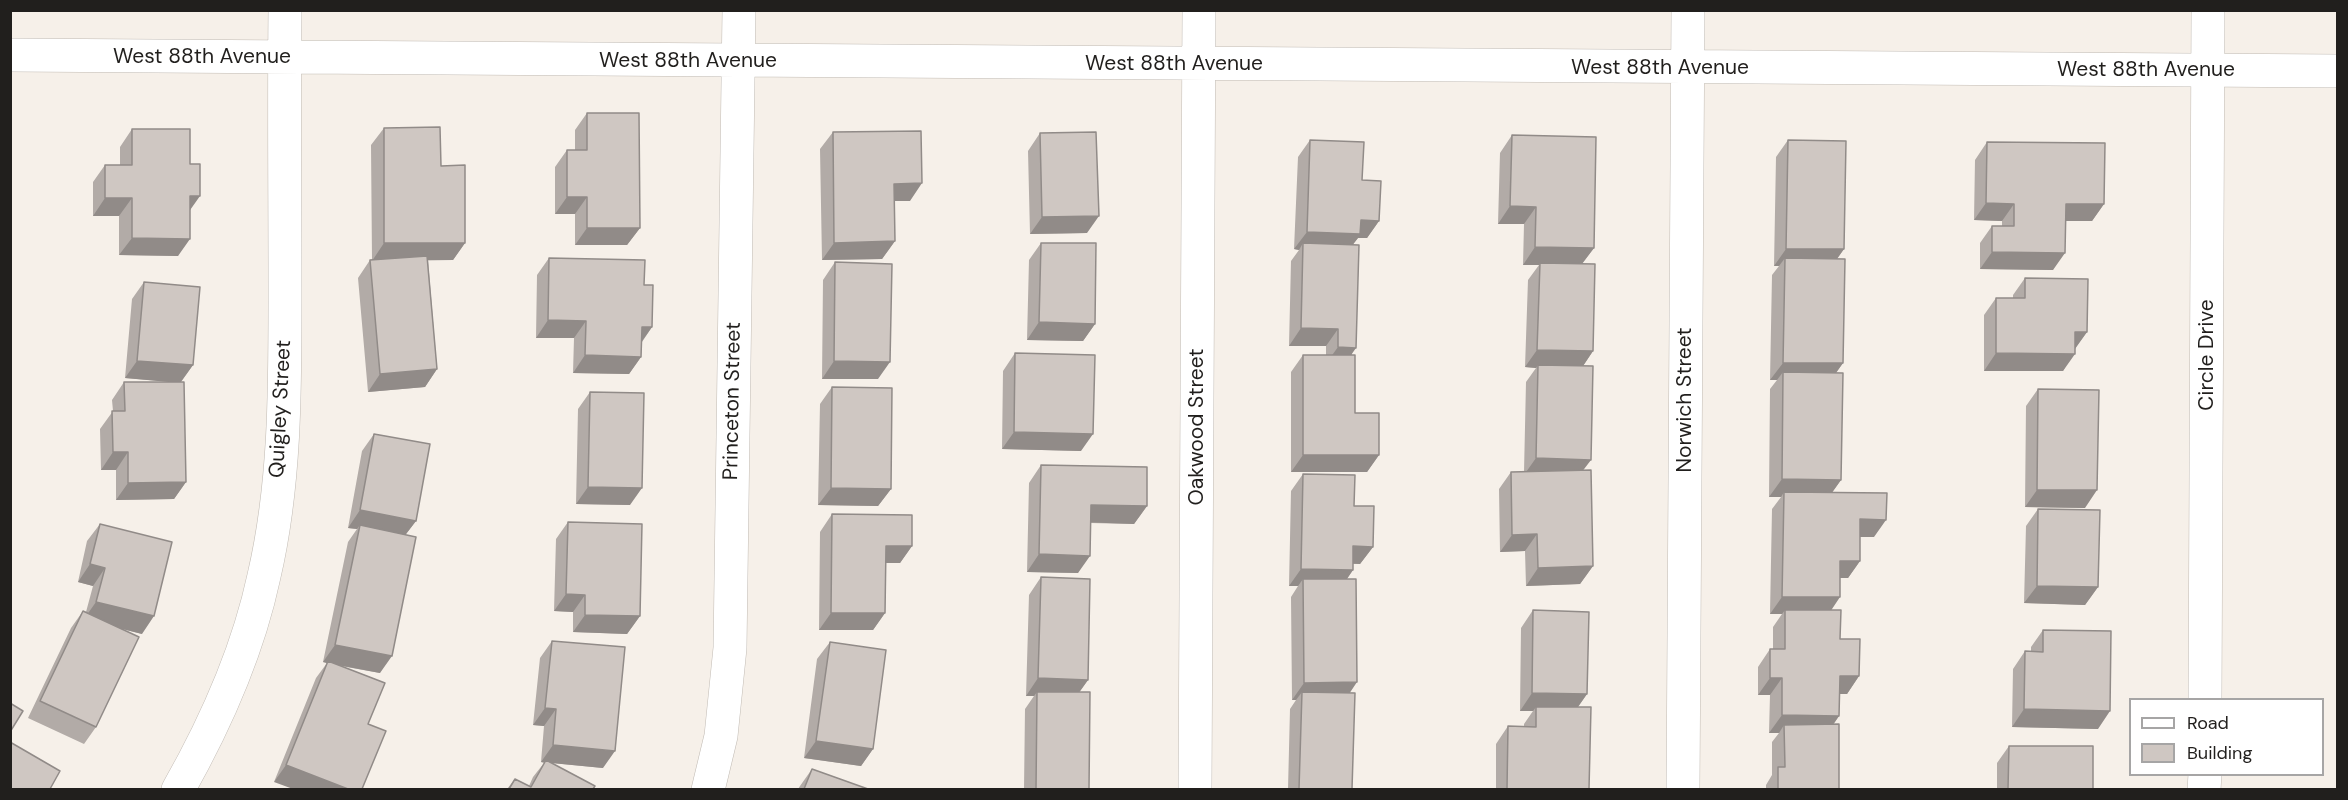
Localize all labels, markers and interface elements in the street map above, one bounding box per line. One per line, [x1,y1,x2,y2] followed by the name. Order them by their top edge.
[113,44,291,70] street label: West 88th Avenue
[599,48,777,74] street label: West 88th Avenue
[1085,51,1263,77] street label: West 88th Avenue
[1571,55,1749,81] street label: West 88th Avenue
[2057,57,2235,83] street label: West 88th Avenue
[2194,299,2220,411] street label: Circle Drive
[719,322,747,480] street label: Princeton Street
[1672,328,1698,472] street label: Norwich Street
[265,339,297,479] street label: Quigley Street
[1184,348,1210,506] street label: Oakwood Street
[2129,698,2324,776] legend
[2187,711,2229,735] text: Road
[2187,741,2252,765] text: Building

